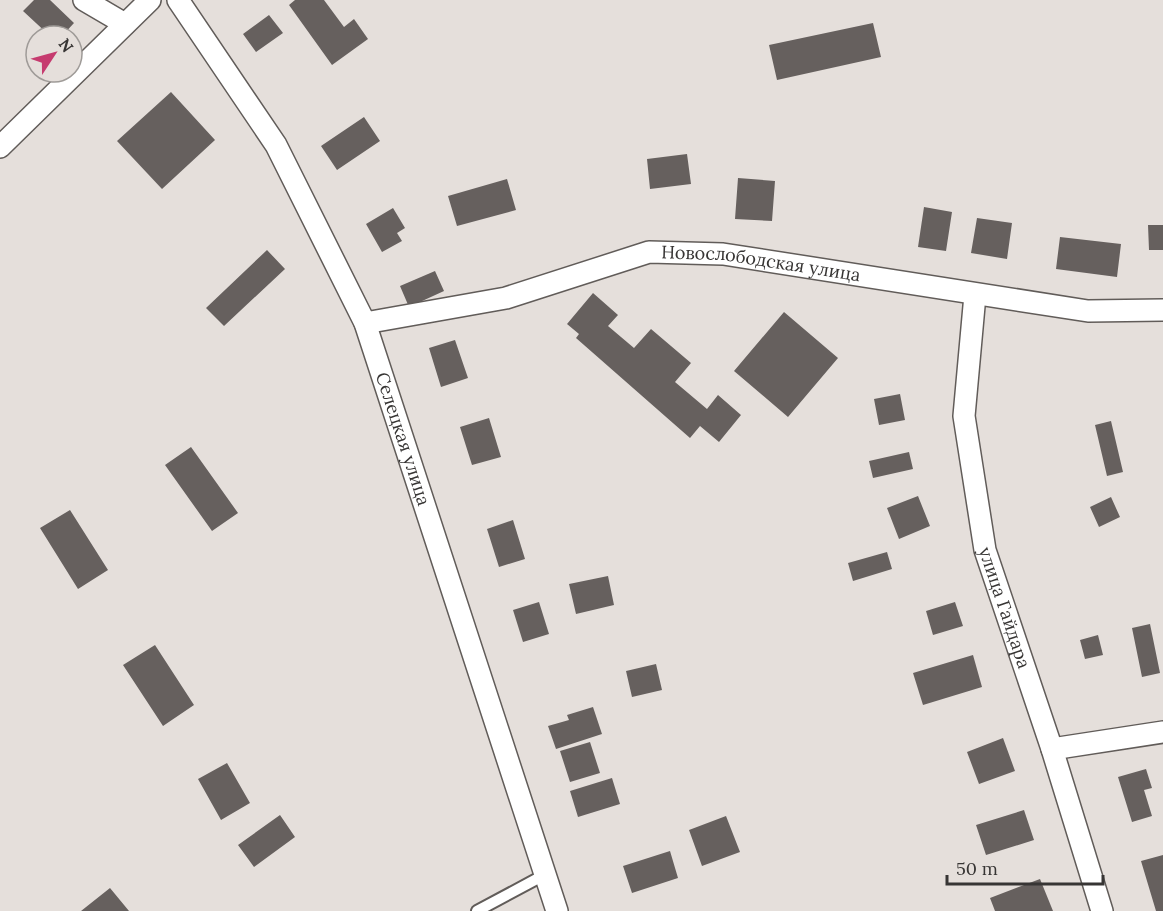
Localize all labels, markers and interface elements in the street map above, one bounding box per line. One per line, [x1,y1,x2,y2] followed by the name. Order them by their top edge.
[24,24,84,84] north arrow
[54,34,78,56] text: N
[661,240,862,286] street label: Новослободская улица
[371,369,436,509] street label: Селецкая улица
[974,544,1036,671] street label: улица Гайдара
[947,848,1103,886] scale bar
[956,857,998,880] text: 50 m

